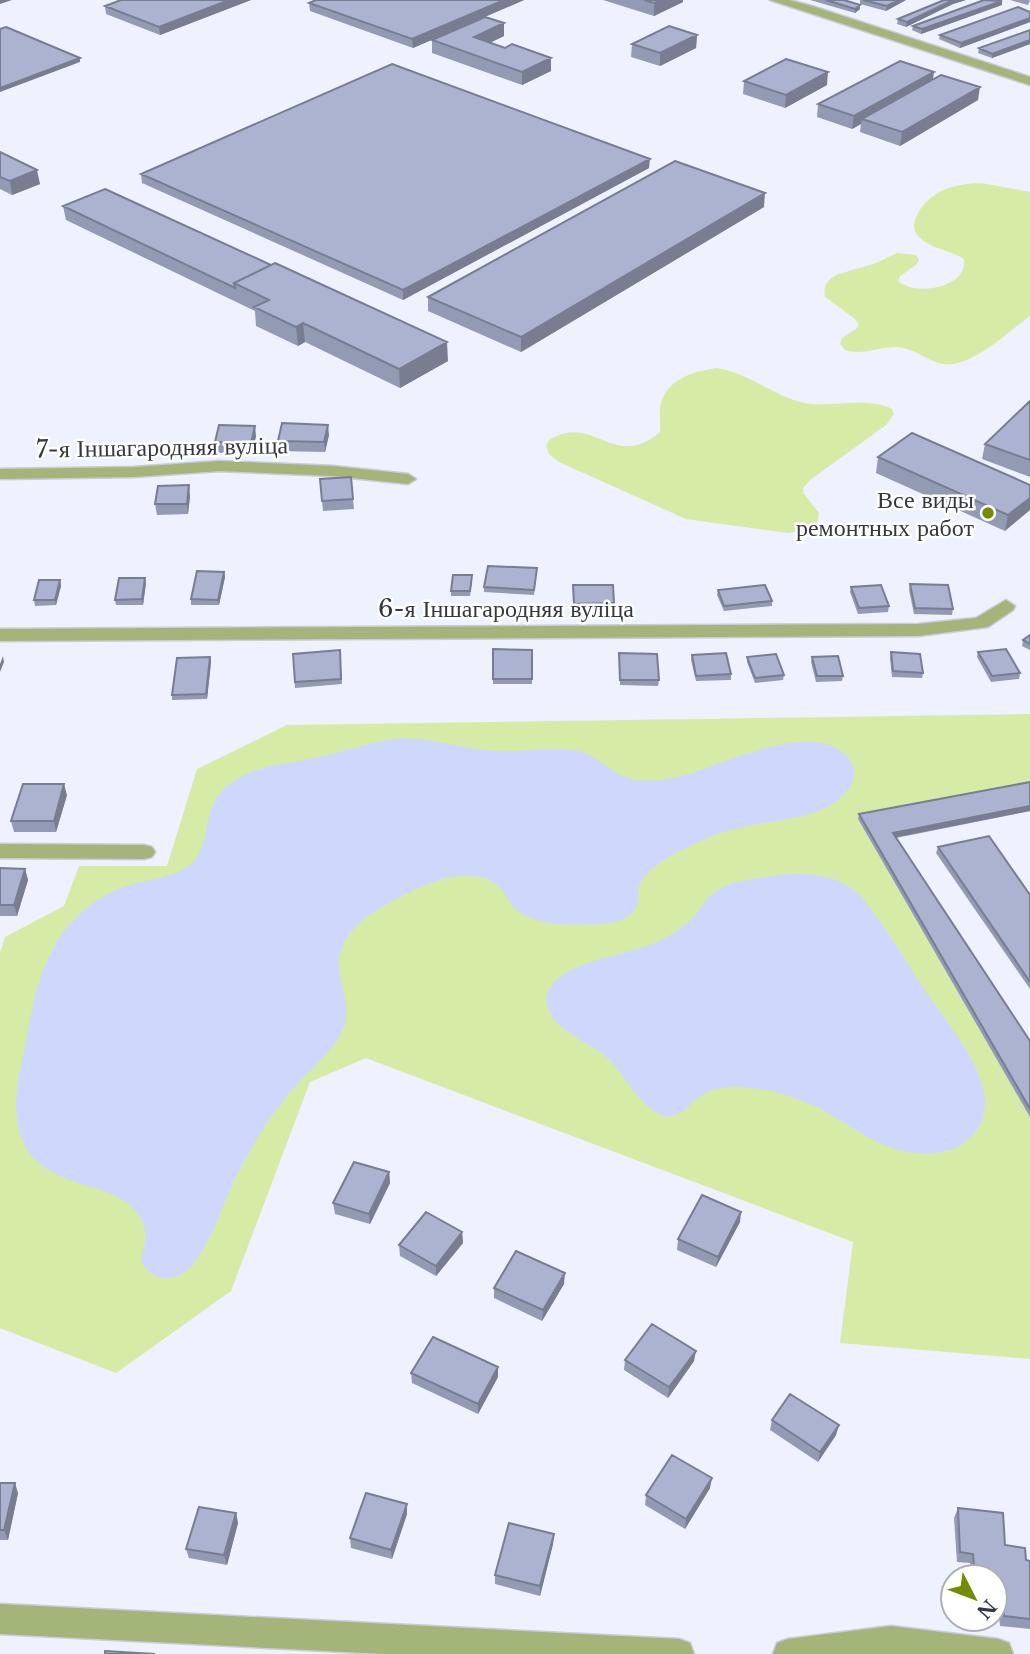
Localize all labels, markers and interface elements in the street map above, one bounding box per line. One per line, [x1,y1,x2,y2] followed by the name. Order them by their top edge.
[36,430,289,464] street label: 7-я Іншагародняя вуліца
[796,485,974,542] place label: Все виды ремонтных работ
[980,505,996,521] marker: Все виды ремонтных работ
[378,594,634,623] street label: 6-я Іншагародняя вуліца
[939,1563,1009,1633] north arrow
[972,1595,1001,1623] text: N

